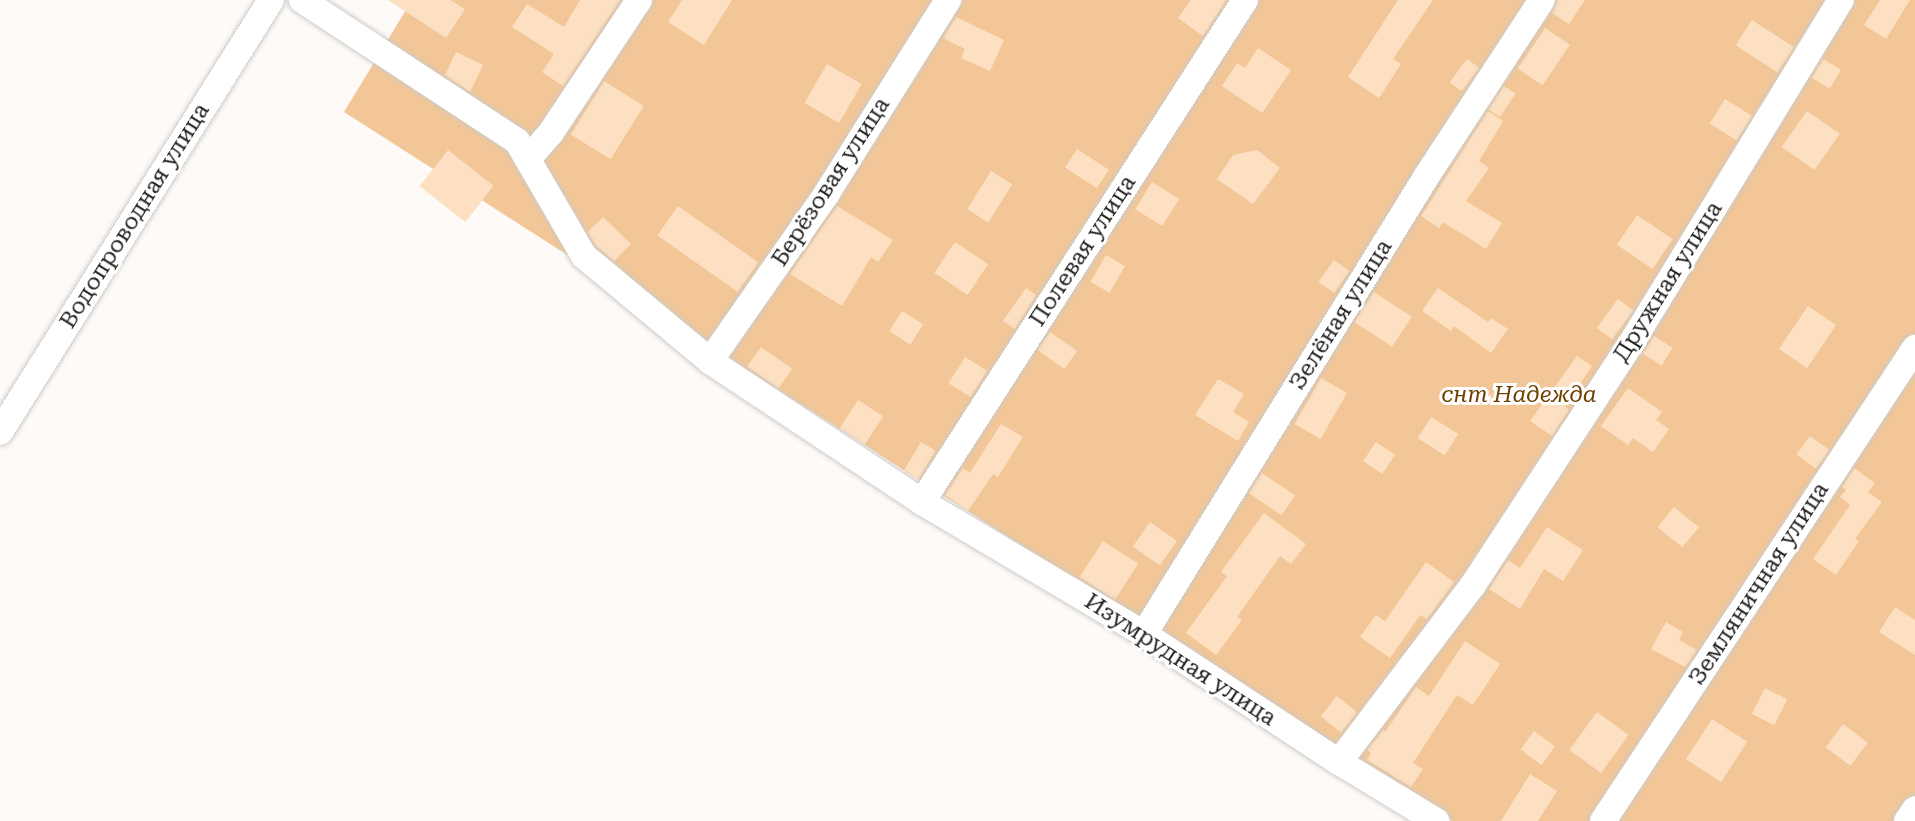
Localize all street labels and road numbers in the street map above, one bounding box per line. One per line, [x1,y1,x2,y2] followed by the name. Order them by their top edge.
[766,92,896,272] street label: Берёзовая улица
[54,98,216,334] street label: Водопроводная улица
[1024,170,1142,332] street label: Полевая улица
[1608,197,1728,367] street label: Дружная улица
[1284,235,1398,395] street label: Зелёная улица
[1683,478,1835,690] street label: Земляничная улица
[1079,588,1281,732] street label: Изумрудная улица

